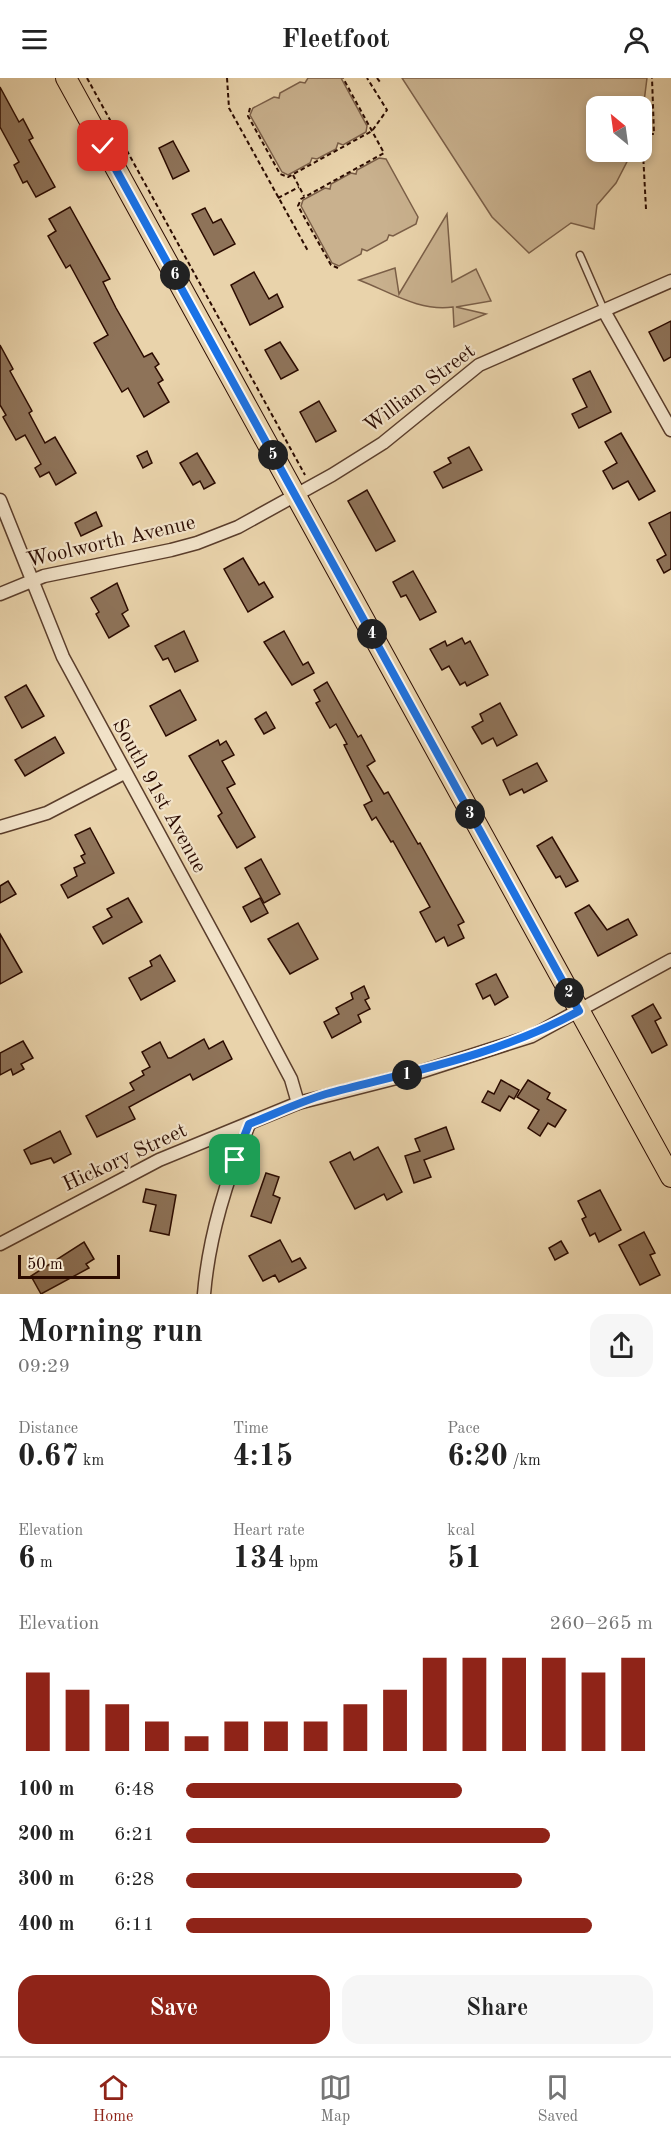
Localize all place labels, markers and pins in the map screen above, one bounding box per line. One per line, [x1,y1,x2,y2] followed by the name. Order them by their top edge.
[77,120,128,171] pin
[160,260,190,290] pin: 6
[258,440,288,470] pin: 5
[357,619,387,649] pin: 4
[455,799,485,829] pin: 3
[554,978,584,1008] pin: 2
[392,1060,422,1090] pin: 1
[209,1134,260,1185] pin

